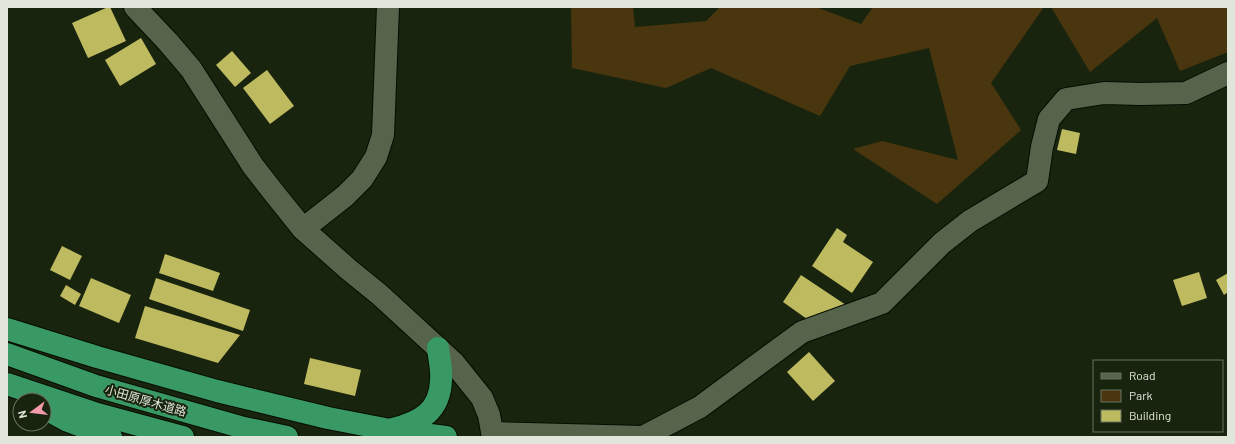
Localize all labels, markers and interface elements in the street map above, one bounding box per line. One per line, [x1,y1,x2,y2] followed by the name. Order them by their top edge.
[1093,360,1223,432] legend
[1129,368,1156,382] text: Road
[104,382,188,418] street label: 小田原厚木道路
[1129,388,1153,402] text: Park
[12,392,52,432] north arrow
[1129,408,1171,422] text: Building
[15,409,29,420] text: N

